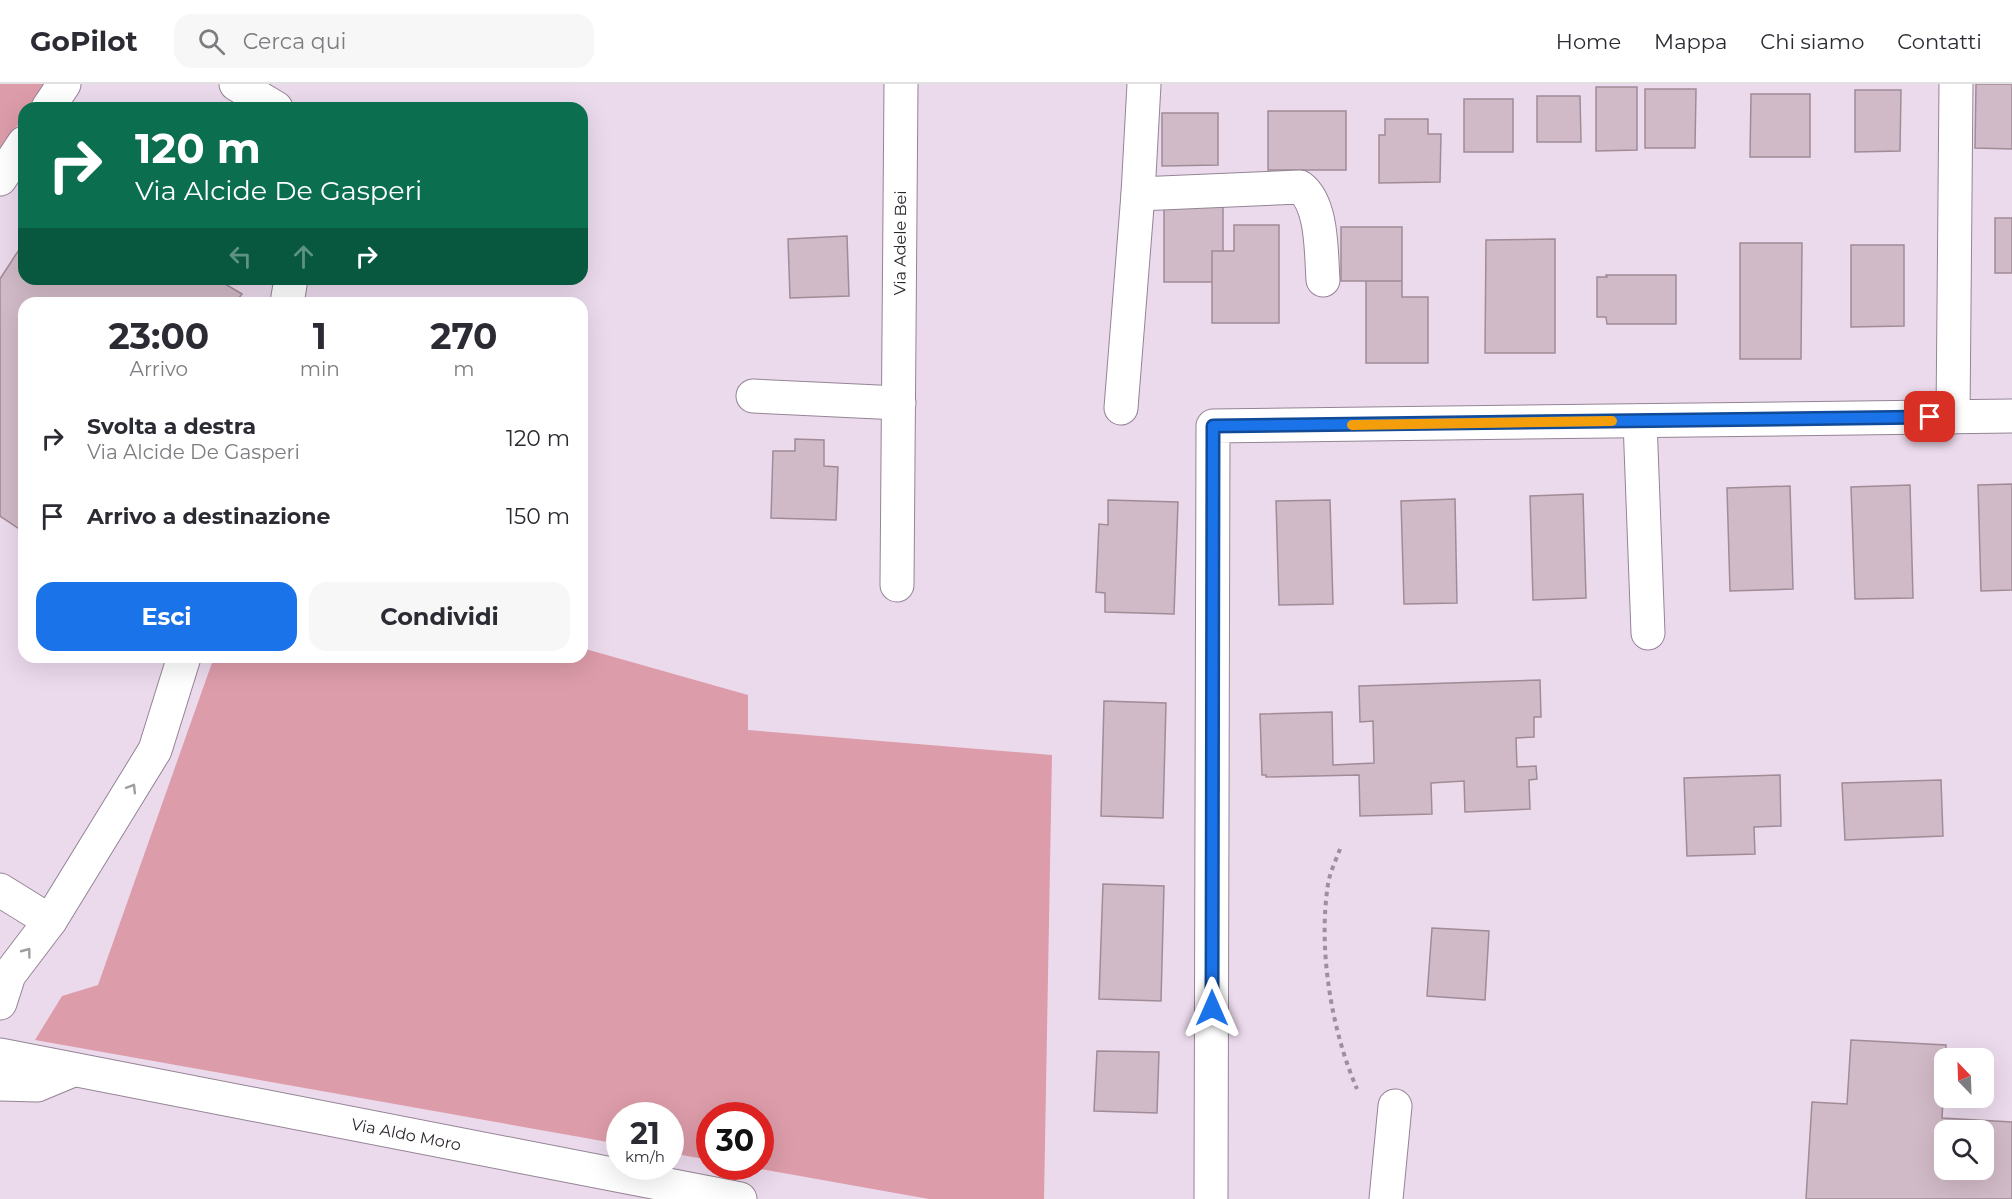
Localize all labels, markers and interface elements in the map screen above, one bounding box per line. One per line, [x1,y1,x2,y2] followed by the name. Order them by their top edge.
[174,14,594,68] search box
[30,24,138,58] text: GoPilot
[195,25,228,58] icon: search
[243,28,347,55] text: Cerca qui
[1556,29,1621,54] text: Home
[1654,29,1727,54] text: Mappa
[1760,29,1864,54] text: Chi siamo
[1897,29,1982,54] text: Contatti
[135,122,261,174] text: 120 m
[36,126,114,204] icon: right
[135,174,422,207] text: Via Alcide De Gasperi
[890,190,910,296] street label: Via Adele Bei
[224,240,257,273] icon: left
[287,240,320,273] icon: ahead
[350,240,383,273] icon: right
[108,314,209,358] text: 23:00
[313,314,327,358] text: 1
[430,314,498,358] text: 270
[130,357,188,381] text: Arrivo
[300,357,340,381] text: min
[453,357,475,381] text: m
[1904,391,1955,442] pin
[1913,400,1946,433] icon: arrive
[87,413,256,440] text: Svolta a destra
[36,422,69,455] icon: right
[506,425,570,452] text: 120 m
[87,440,300,464] text: Via Alcide De Gasperi
[36,500,69,533] icon: arrive
[87,503,330,530] text: Arrivo a destinazione
[506,503,570,530] text: 150 m
[36,582,297,651] button: Esci
[309,582,570,651] button: Condividi
[124,783,135,794] one-way arrow
[19,947,30,958] one-way arrow
[1180,976,1244,1040] position arrow
[1934,1048,1994,1108] north arrow
[1934,1048,1994,1180] map controls
[696,1102,774,1180] speed limit sign: 30
[350,1115,463,1155] street label: Via Aldo Moro
[630,1115,660,1152] text: 21
[1934,1120,1994,1180] button: search
[625,1147,665,1166] text: km/h

